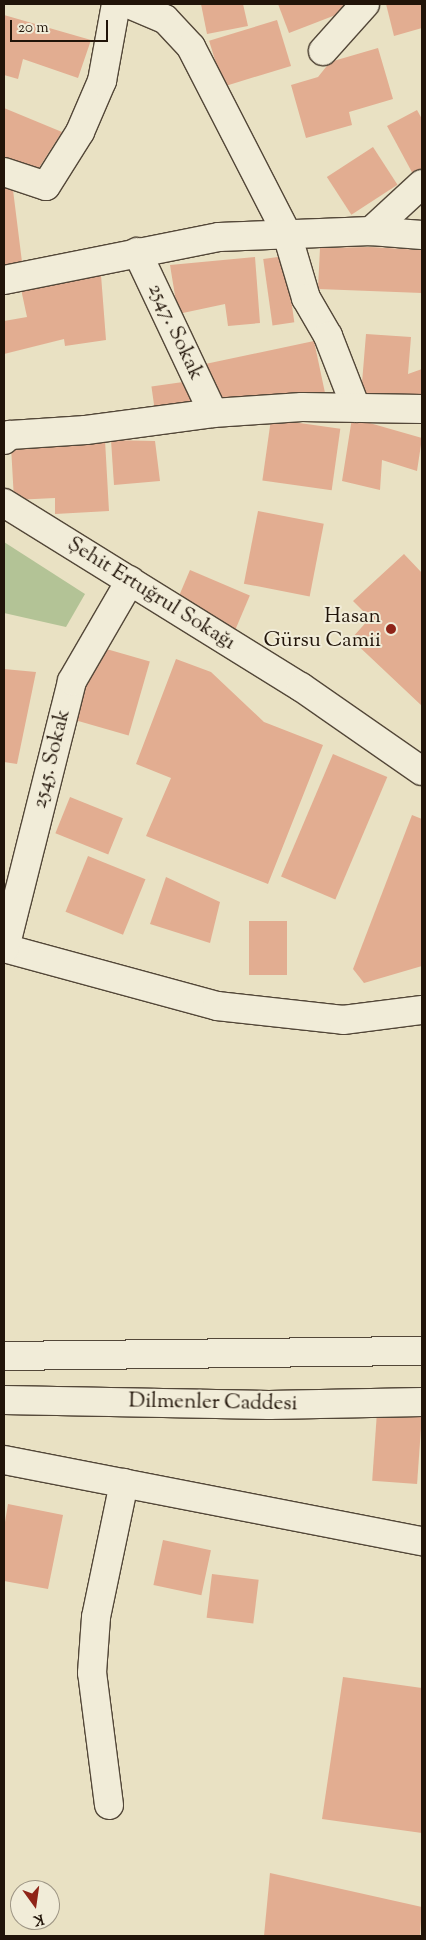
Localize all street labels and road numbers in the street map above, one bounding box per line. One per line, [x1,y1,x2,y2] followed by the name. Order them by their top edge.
[142,280,208,384] street label: 2547. Sokak
[62,532,240,656] street label: Şehit Ertuğrul Sokağı
[28,707,76,811] street label: 2545. Sokak
[128,1389,298,1417] street label: Dilmenler Caddesi

